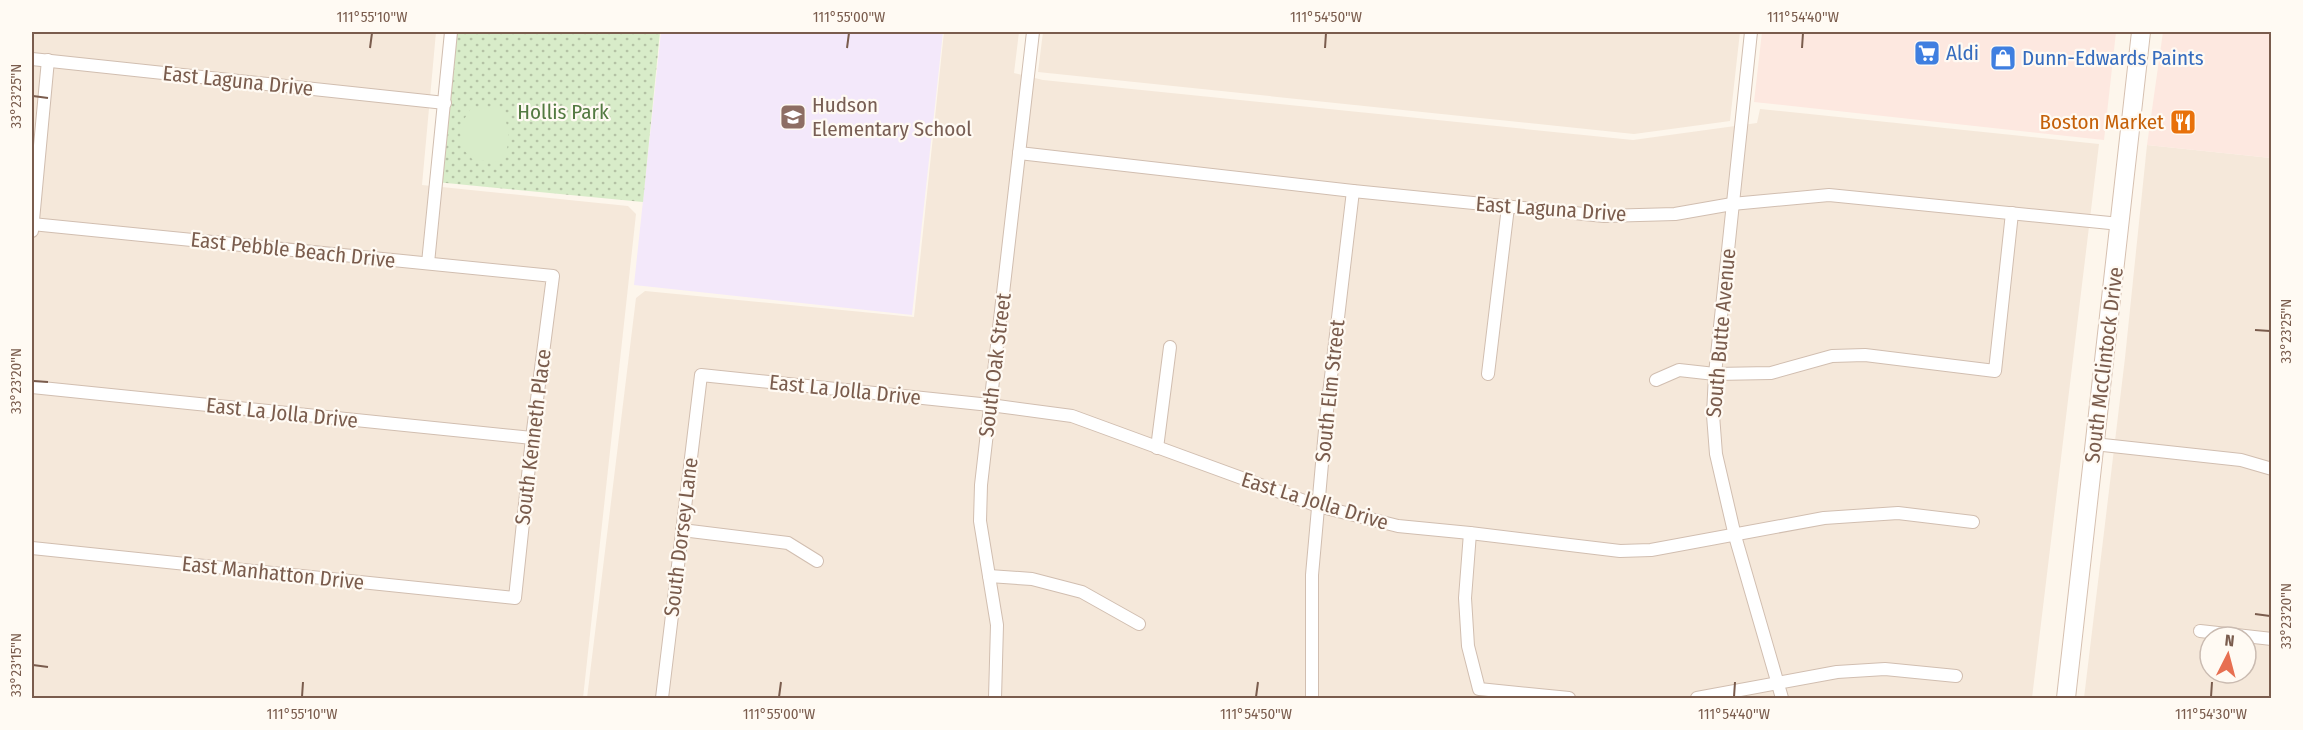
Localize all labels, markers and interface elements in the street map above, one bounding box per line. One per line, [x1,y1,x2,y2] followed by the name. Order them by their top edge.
[337,8,407,26] text: 111°55'10"W
[813,8,885,26] text: 111°55'00"W
[1290,8,1362,26] text: 111°54'50"W
[1767,8,1839,26] text: 111°54'40"W
[1912,38,1942,68] supermarket icon: Aldi
[1946,40,1979,66] place label: Aldi
[1988,43,2018,73] shop icon: Dunn-Edwards Paints
[2022,45,2204,71] place label: Dunn-Edwards Paints
[161,60,315,102] street label: East Laguna Drive
[7,64,25,128] text: 33°23'25"N
[812,92,972,142] place label: Hudson Elementary School
[517,99,609,125] park label: Hollis Park
[778,102,808,132] school or university icon: Hudson Elementary School
[2168,107,2198,137] restaurant icon: Boston Market
[2040,109,2164,135] place label: Boston Market
[1475,191,1627,227] street label: East Laguna Drive
[189,226,397,274] street label: East Pebble Beach Drive
[1701,247,1741,419] street label: South Butte Avenue
[2079,265,2129,465] street label: South McClintock Drive
[973,291,1017,439] street label: South Oak Street
[2277,299,2295,363] text: 33°23'25"N
[1310,318,1350,464] street label: South Elm Street
[509,347,557,527] street label: South Kenneth Place
[7,348,25,414] text: 33°23'20"N
[768,369,922,411] street label: East La Jolla Drive
[205,392,359,434] street label: East La Jolla Drive
[658,456,704,618] street label: South Dorsey Lane
[1238,466,1392,536] street label: East La Jolla Drive
[181,551,365,595] street label: East Manhatton Drive
[2277,583,2295,649] text: 33°23'20"N
[2198,625,2258,685] north arrow
[2224,631,2235,651] text: N
[7,633,25,697] text: 33°23'15"N
[267,705,337,723] text: 111°55'10"W
[743,705,815,723] text: 111°55'00"W
[1220,705,1292,723] text: 111°54'50"W
[1698,705,1770,723] text: 111°54'40"W
[2175,705,2247,723] text: 111°54'30"W

